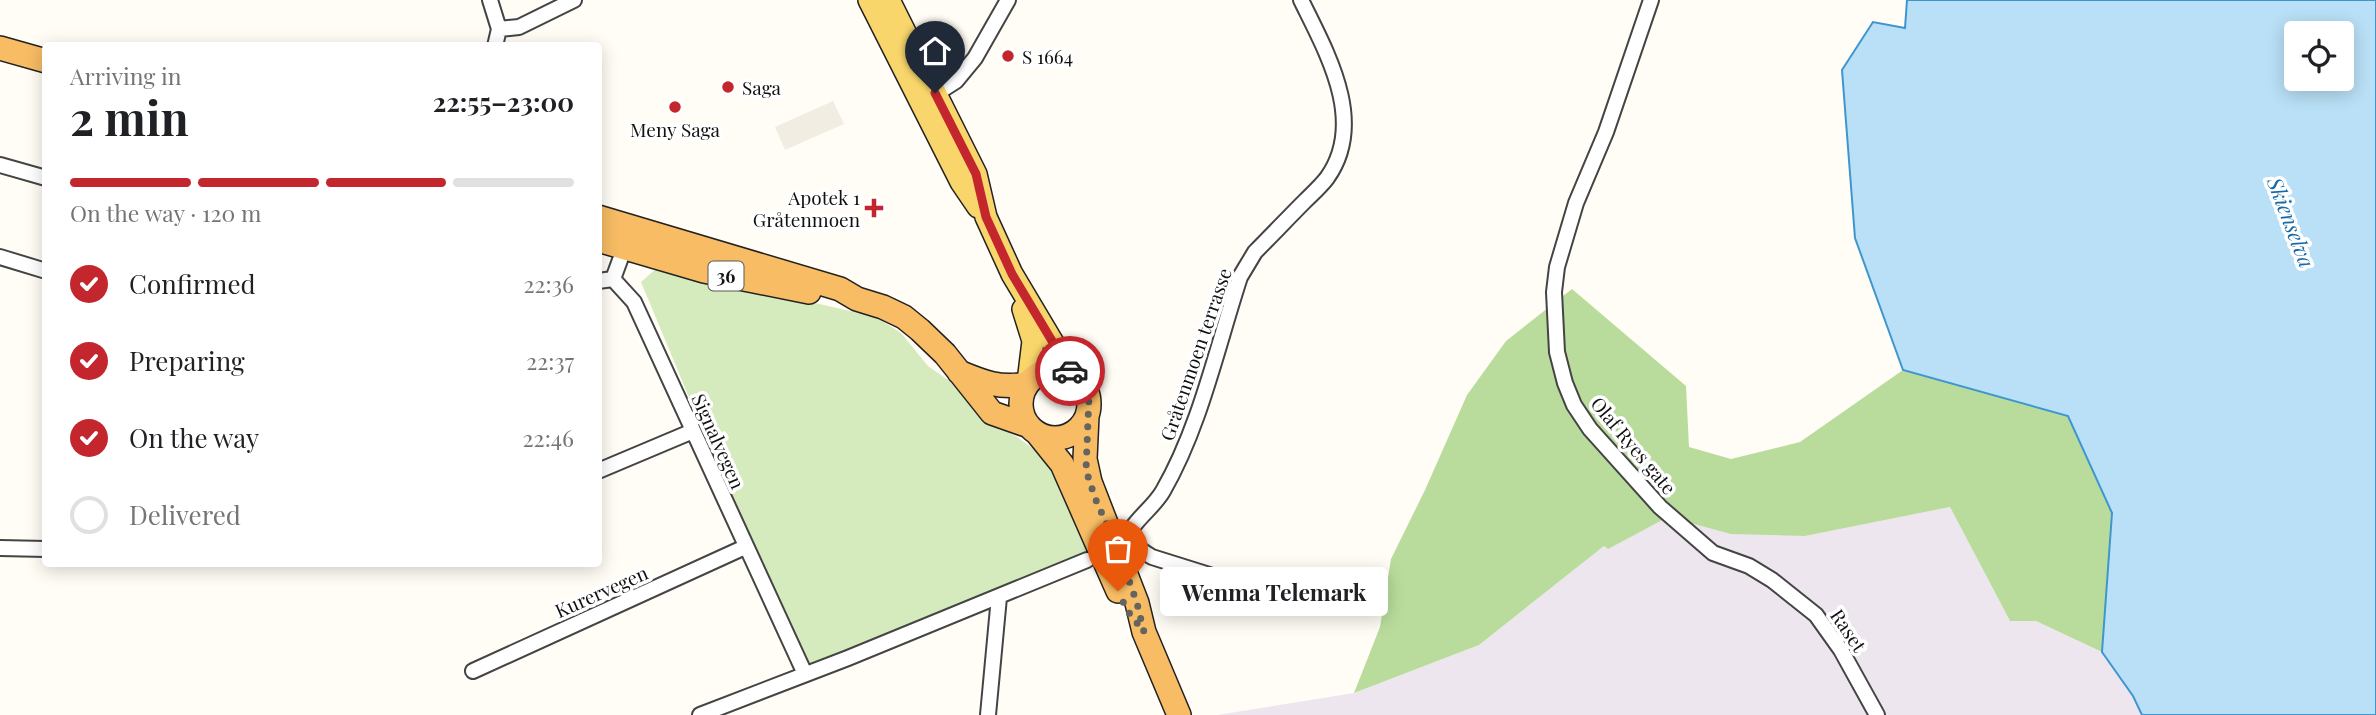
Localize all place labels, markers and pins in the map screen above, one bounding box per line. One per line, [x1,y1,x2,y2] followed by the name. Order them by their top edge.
[905,21,965,93] pin
[1022,43,1073,69] place label: S 1664
[1000,48,1016,64] marker: S 1664
[742,74,782,100] place label: Saga
[720,79,736,95] marker: Saga
[667,99,683,115] marker: Meny Saga
[630,116,720,142] place label: Meny Saga
[753,184,861,232] place label: Apotek 1 Gråtenmoen
[866,200,882,216] marker: Apotek 1 Gråtenmoen
[1088,519,1148,591] pin
[1160,566,1388,616] callout: Wenma Telemark

